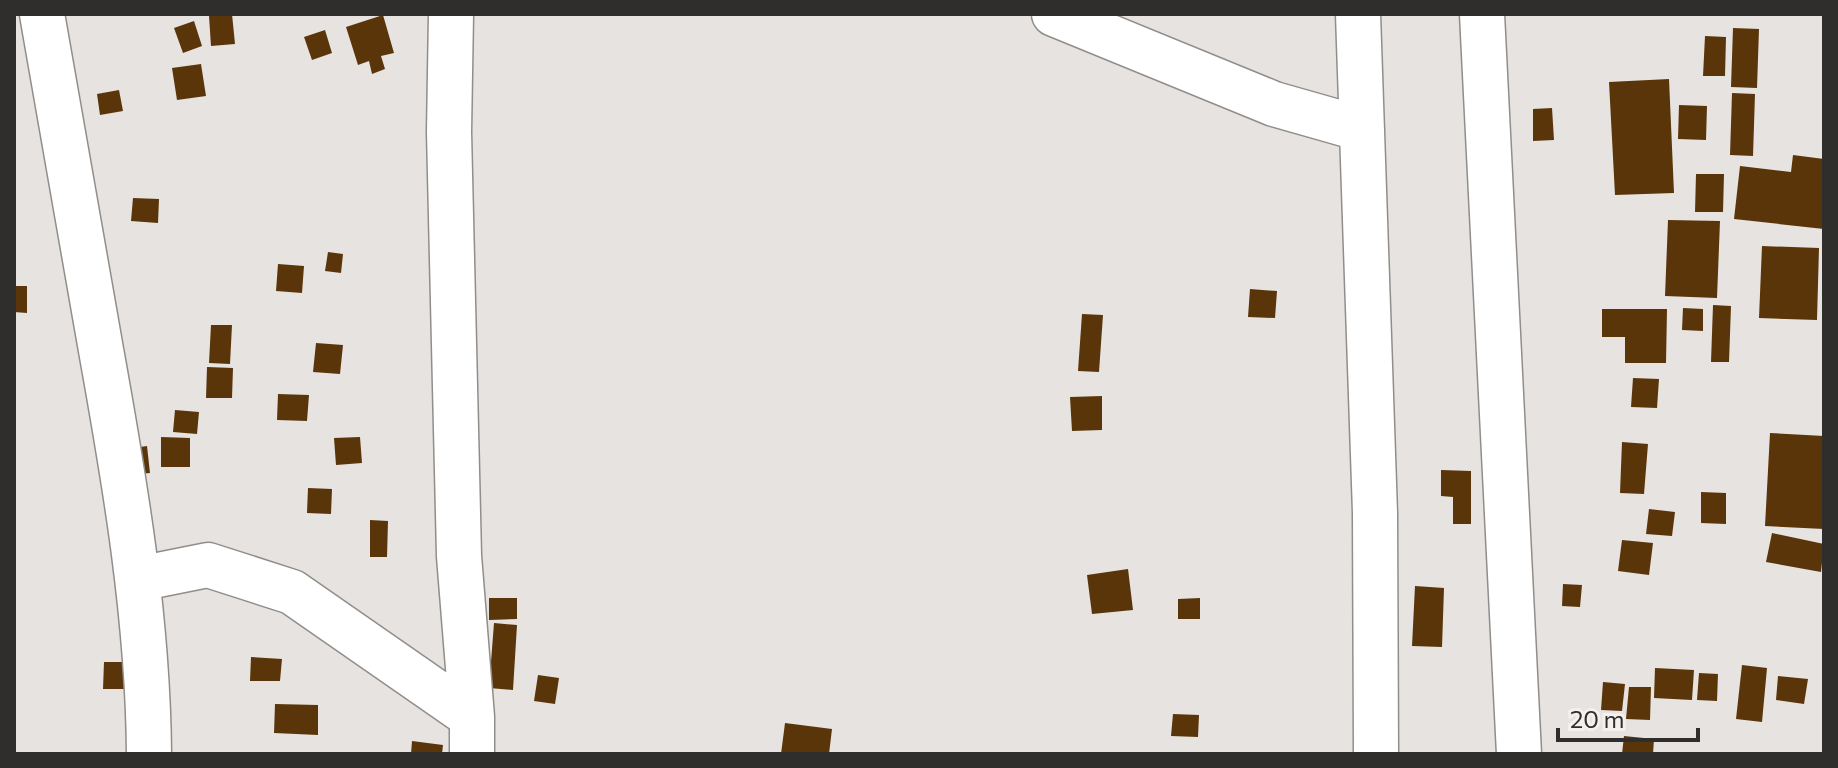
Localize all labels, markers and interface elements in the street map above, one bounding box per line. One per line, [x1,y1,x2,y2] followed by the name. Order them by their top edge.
[1558,692,1698,742] scale bar
[1570,704,1624,733] text: 20 m

